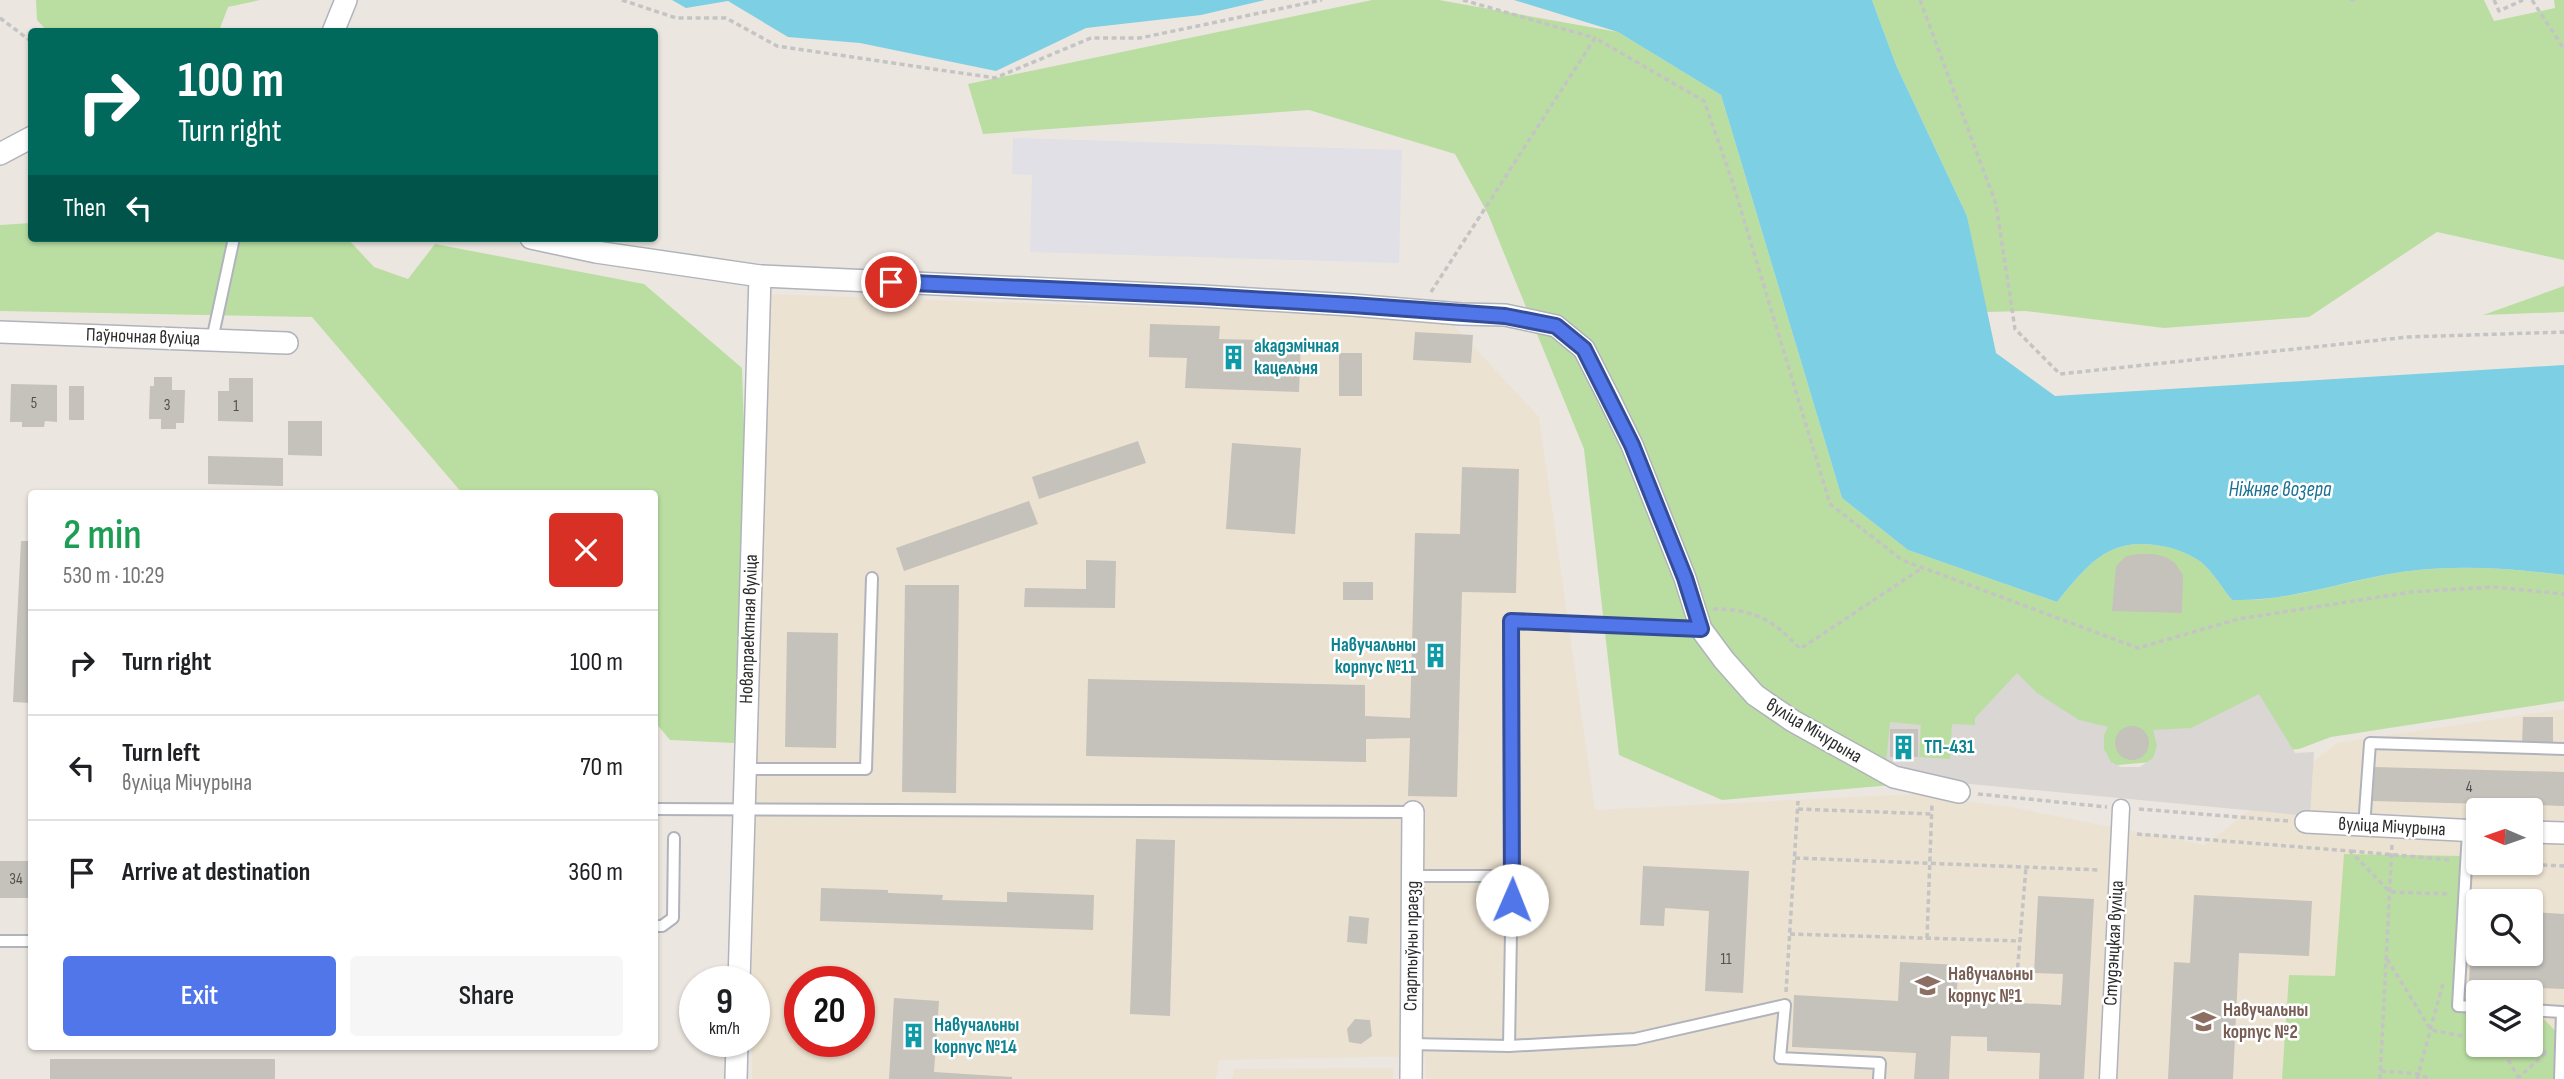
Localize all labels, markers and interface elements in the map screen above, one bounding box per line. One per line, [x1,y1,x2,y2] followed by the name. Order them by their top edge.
[178,52,284,111] text: 100 m
[63,56,154,147] icon: right
[178,112,282,151] text: Turn right
[120,189,158,227] icon: left
[63,193,106,224] text: Then
[861,252,921,312] pin
[872,263,910,301] icon: arrive
[86,324,200,350] street label: Паўночная вуліца
[1254,335,1339,380] place label: акадэмічная кацельня
[1220,343,1248,371] building icon: акадэмічная кацельня
[31,394,37,413] house number: 5
[164,396,170,415] house number: 3
[233,397,239,416] house number: 1
[2228,477,2332,502] water label: Ніжняе возера
[63,510,142,561] text: 2 min
[549,513,623,587] button: close
[735,554,763,704] street label: Новапраектная вуліца
[63,562,164,590] text: 530 m · 10:29
[1331,634,1417,679] place label: Навучальны корпус №11
[1422,642,1450,670] building icon: Навучальны корпус №11
[63,644,101,682] icon: right
[122,647,211,678] text: Turn right
[570,647,623,678] text: 100 m
[1762,693,1866,769] street label: вуліца Мічурына
[1890,733,1918,761] building icon: ТП-431
[1924,736,1975,759] place label: ТП-431
[122,738,200,769] text: Turn left
[63,749,101,787] icon: left
[580,752,623,783] text: 70 m
[122,769,252,797] text: вуліца Мічурына
[2466,778,2473,797] house number: 4
[2466,798,2543,875] north arrow
[2466,798,2543,1057] map controls
[2338,813,2446,841] street label: вуліца Мічурына
[63,854,101,892] icon: arrive
[122,857,310,888] text: Arrive at destination
[568,857,623,888] text: 360 m
[1475,863,1549,937] position arrow
[9,870,23,889] house number: 34
[2099,880,2129,1006] street label: Студэнцкая вуліца
[1399,881,1425,1011] street label: Спартыўны праезд
[2466,889,2543,966] button: search
[1720,950,1732,969] house number: 11
[63,956,336,1036] button: Exit
[350,956,623,1036] button: Share
[1948,963,2033,1008] place label: Навучальны корпус №1
[784,966,875,1057] speed limit sign: 20
[1914,971,1942,999] school or university icon: Навучальны корпус №1
[2466,980,2543,1057] button: layers
[716,981,733,1024] text: 9
[2223,999,2308,1044] place label: Навучальны корпус №2
[2189,1007,2217,1035] school or university icon: Навучальны корпус №2
[934,1014,1019,1059] place label: Навучальны корпус №14
[709,1018,740,1039] text: km/h
[900,1022,928,1050] building icon: Навучальны корпус №14

